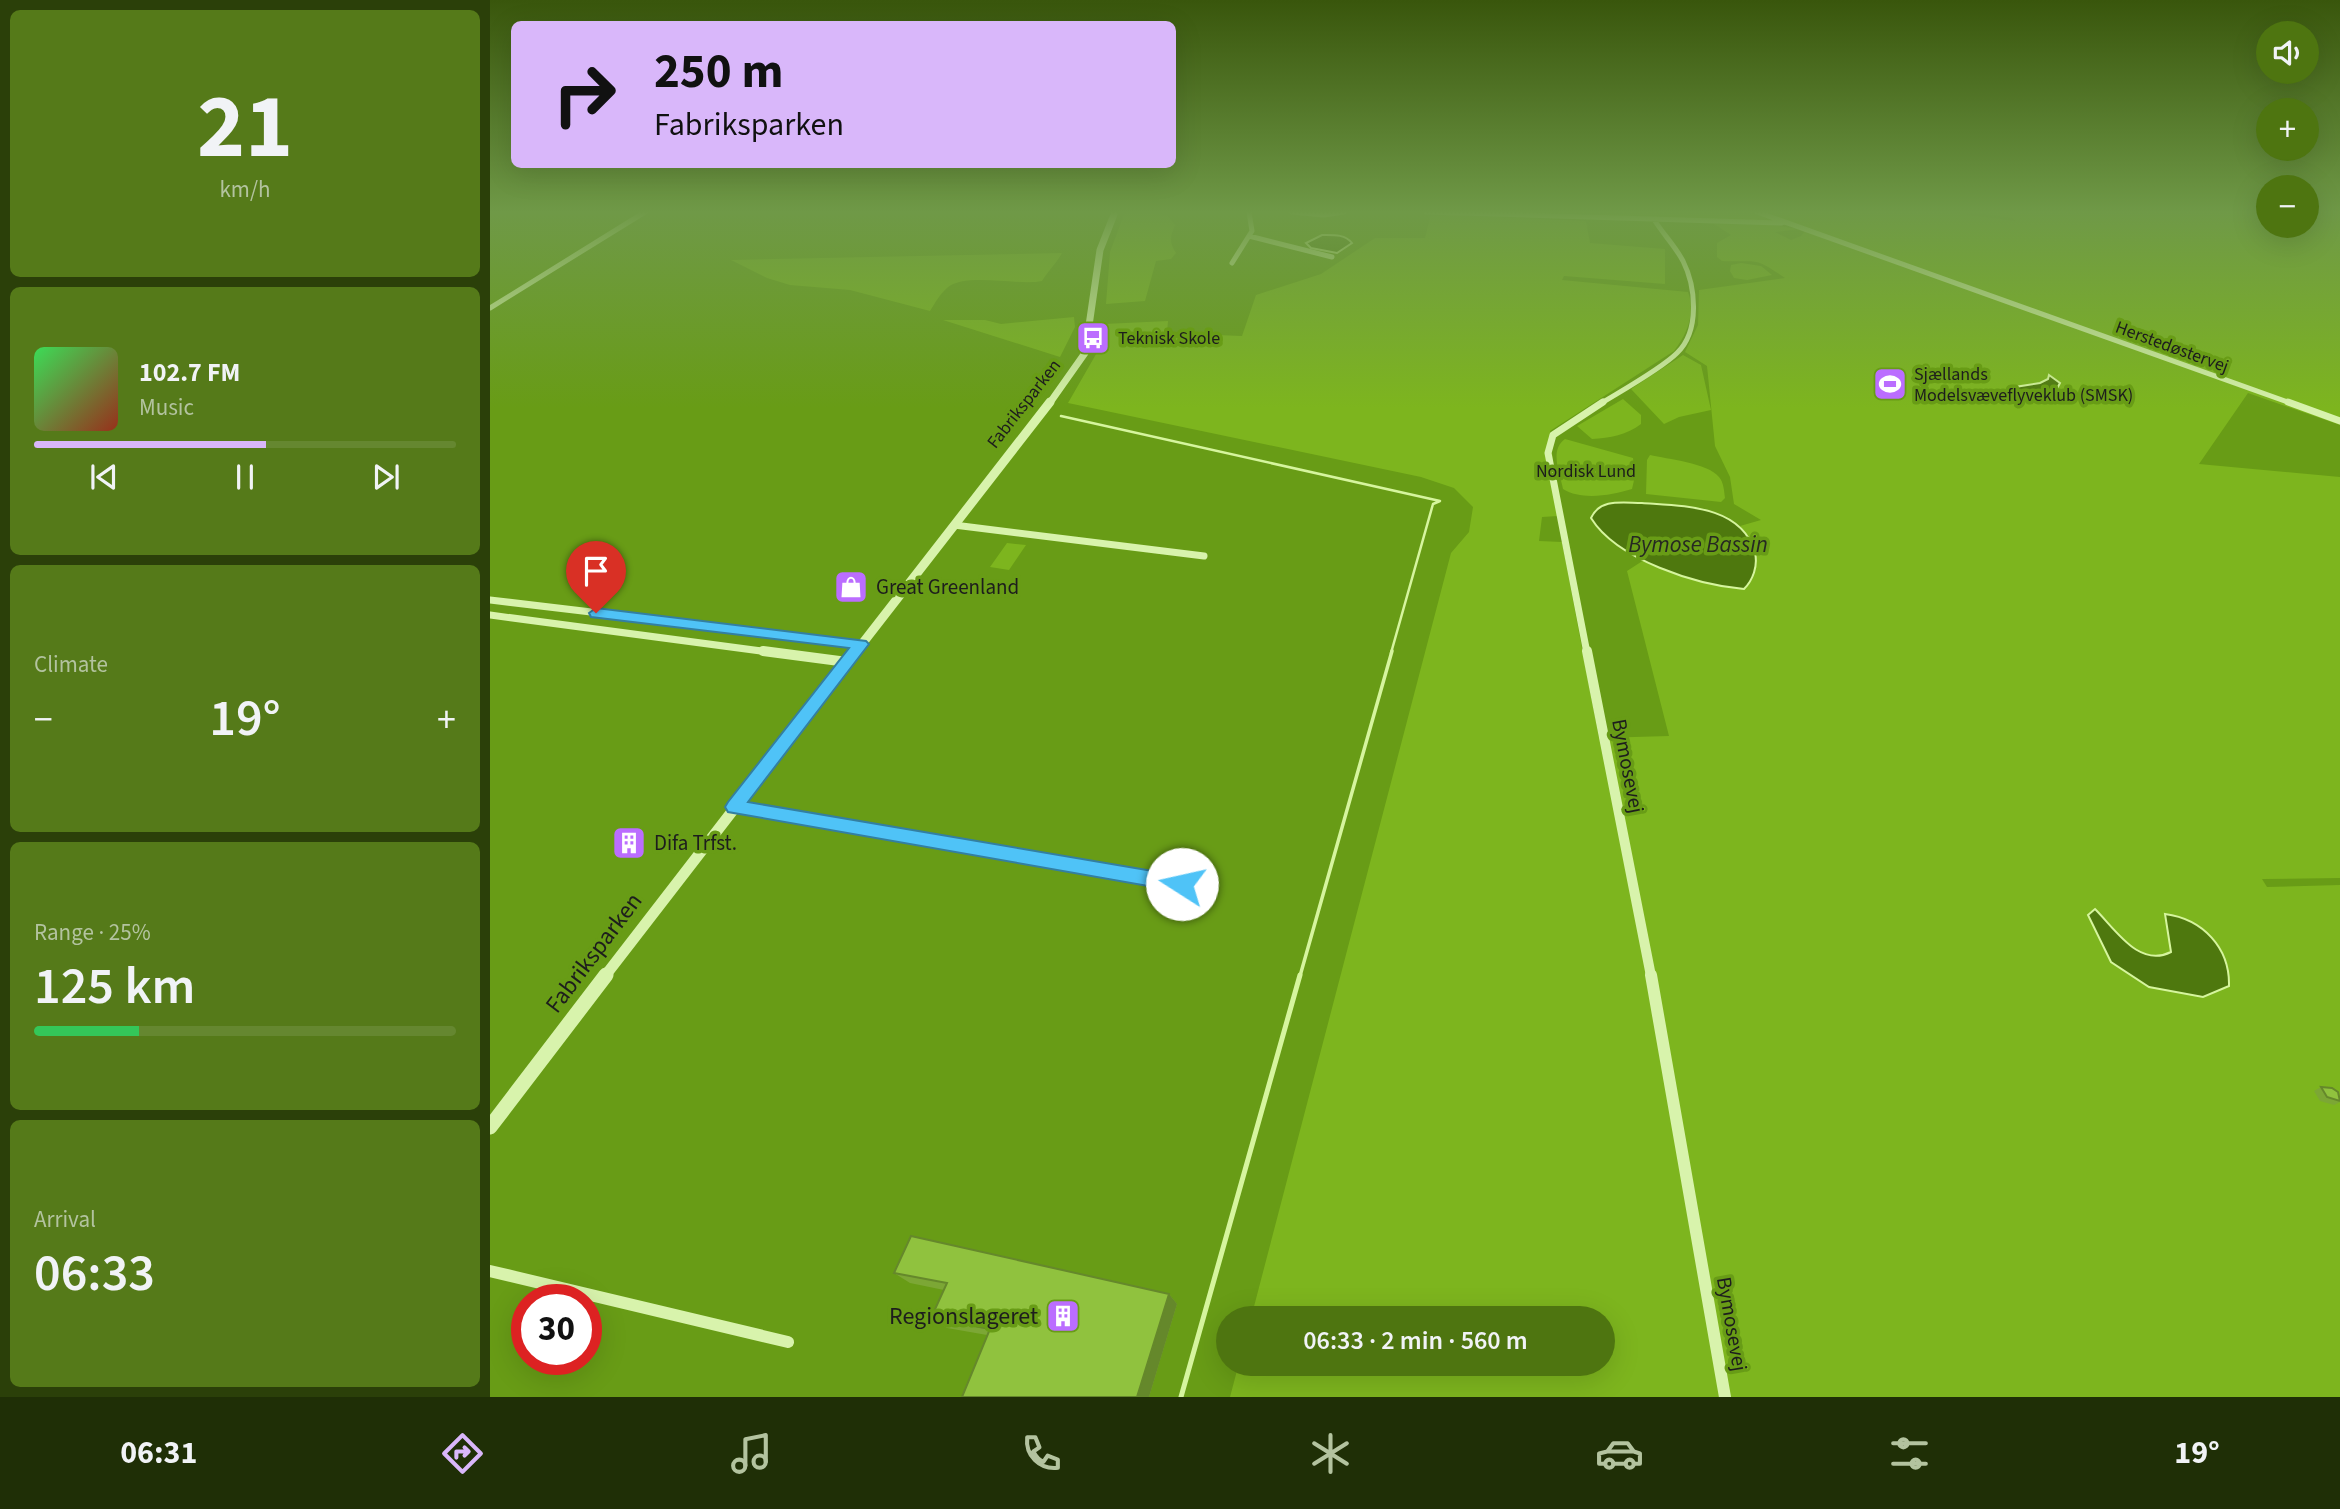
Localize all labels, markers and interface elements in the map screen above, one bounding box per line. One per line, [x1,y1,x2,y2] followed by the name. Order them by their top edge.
[2256,21,2319,238] map controls
[2256,21,2319,84] button: sound
[654,37,783,107] text: 250 m
[539,49,630,140] icon: right
[197,63,293,192] text: 21
[2256,98,2319,161] button: +
[654,102,844,148] text: Fabriksparken
[219,173,271,206] text: km/h
[2256,175,2319,238] button: −
[2112,315,2232,379] street label: Herstedøstervej
[1074,319,1112,357] bus stop icon: Teknisk Skole
[1118,326,1220,351] place label: Teknisk Skole
[139,354,240,391] text: 102.7 FM
[981,354,1067,454] street label: Fabriksparken
[1914,362,2133,408] place label: Sjællands Modelsvæveflyveklub (SMSK)
[1871,365,1909,403] sports icon: Sjællands Modelsvæveflyveklub (SMSK)
[139,391,194,424] text: Music
[85,458,123,496] icon: previous
[226,458,264,496] icon: pause
[367,458,405,496] icon: next
[1536,459,1636,484] park label: Nordisk Lund
[1628,528,1768,561] water label: Bymose Bassin
[566,541,626,613] pin
[577,552,615,590] icon: arrive
[832,568,870,606] shop icon: Great Greenland
[876,572,1019,602] place label: Great Greenland
[34,648,108,681] text: Climate
[209,682,281,756] text: 19°
[34,693,53,747] text: −
[437,693,456,747] text: +
[1604,716,1652,816] street label: Bymosevej
[610,824,648,862] building icon: Difa Trfst.
[654,828,737,858] place label: Difa Trfst.
[1145,847,1219,921] position arrow
[537,886,651,1020] street label: Fabriksparken
[34,916,151,949] text: Range · 25%
[34,950,195,1024] text: 125 km
[34,1203,96,1236] text: Arrival
[34,1237,155,1311] text: 06:33
[1709,1274,1755,1374] street label: Bymosevej
[511,1284,602,1375] speed limit sign: 30
[1044,1297,1082,1335] building icon: Regionslageret
[889,1299,1038,1334] place label: Regionslageret
[1303,1322,1528,1359] text: 06:33 · 2 min · 560 m
[438,1429,487,1478] icon: directions
[727,1429,776,1478] icon: music
[1017,1429,1066,1478] icon: phone
[1306,1429,1355,1478] icon: climate
[1595,1429,1644,1478] icon: car
[1885,1429,1934,1478] icon: filters
[120,1430,197,1476] text: 06:31
[2174,1430,2220,1476] text: 19°

